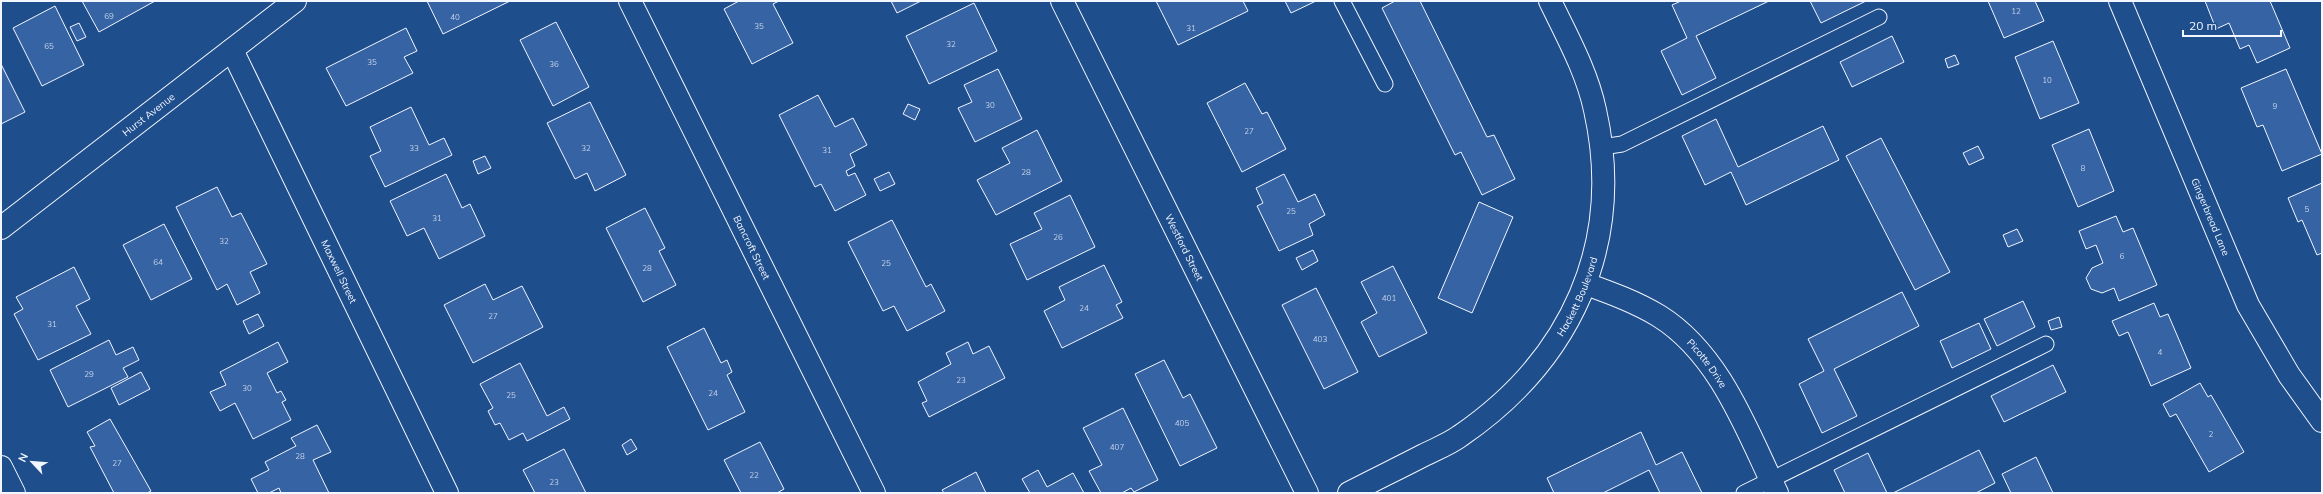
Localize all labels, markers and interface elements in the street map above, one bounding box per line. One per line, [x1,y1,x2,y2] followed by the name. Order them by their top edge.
[2011,6,2021,16] house number: 12
[104,11,114,21] house number: 69
[450,12,460,22] house number: 40
[2183,12,2281,38] scale bar
[2189,18,2217,33] text: 20 m
[754,21,764,31] house number: 35
[1186,23,1196,33] house number: 31
[946,39,956,49] house number: 32
[44,41,54,51] house number: 65
[367,57,377,67] house number: 35
[549,59,559,69] house number: 36
[2042,75,2052,85] house number: 10
[120,90,177,139] street label: Hurst Avenue
[985,100,995,110] house number: 30
[2273,101,2278,111] house number: 9
[1244,126,1254,136] house number: 27
[409,143,419,153] house number: 33
[581,143,591,153] house number: 32
[822,145,832,155] house number: 31
[2081,163,2086,173] house number: 8
[1021,167,1031,177] house number: 28
[2188,176,2232,258] street label: Gingerbread Lane
[2305,204,2310,214] house number: 5
[1286,206,1296,216] house number: 25
[1162,212,1207,284] street label: Westford Street
[432,213,442,223] house number: 31
[730,213,773,282] street label: Bancroft Street
[1053,232,1063,242] house number: 26
[219,236,229,246] house number: 32
[318,238,360,306] street label: Maxwell Street
[2120,251,2125,261] house number: 6
[1554,256,1600,339] street label: Hackett Boulevard
[153,257,163,267] house number: 64
[881,258,891,268] house number: 25
[642,263,652,273] house number: 28
[1382,293,1396,303] house number: 401
[1079,303,1089,313] house number: 24
[488,311,498,321] house number: 27
[47,319,57,329] house number: 31
[1313,334,1327,344] house number: 403
[1684,336,1730,391] street label: Picotte Drive
[2158,347,2163,357] house number: 4
[84,369,94,379] house number: 29
[956,375,966,385] house number: 23
[242,383,252,393] house number: 30
[708,388,718,398] house number: 24
[506,390,516,400] house number: 25
[1175,418,1189,428] house number: 405
[2209,429,2214,439] house number: 2
[12,442,52,482] north arrow
[1110,442,1124,452] house number: 407
[15,451,31,464] text: N
[295,451,305,461] house number: 28
[112,458,122,468] house number: 27
[749,470,759,480] house number: 22
[549,477,559,487] house number: 23

